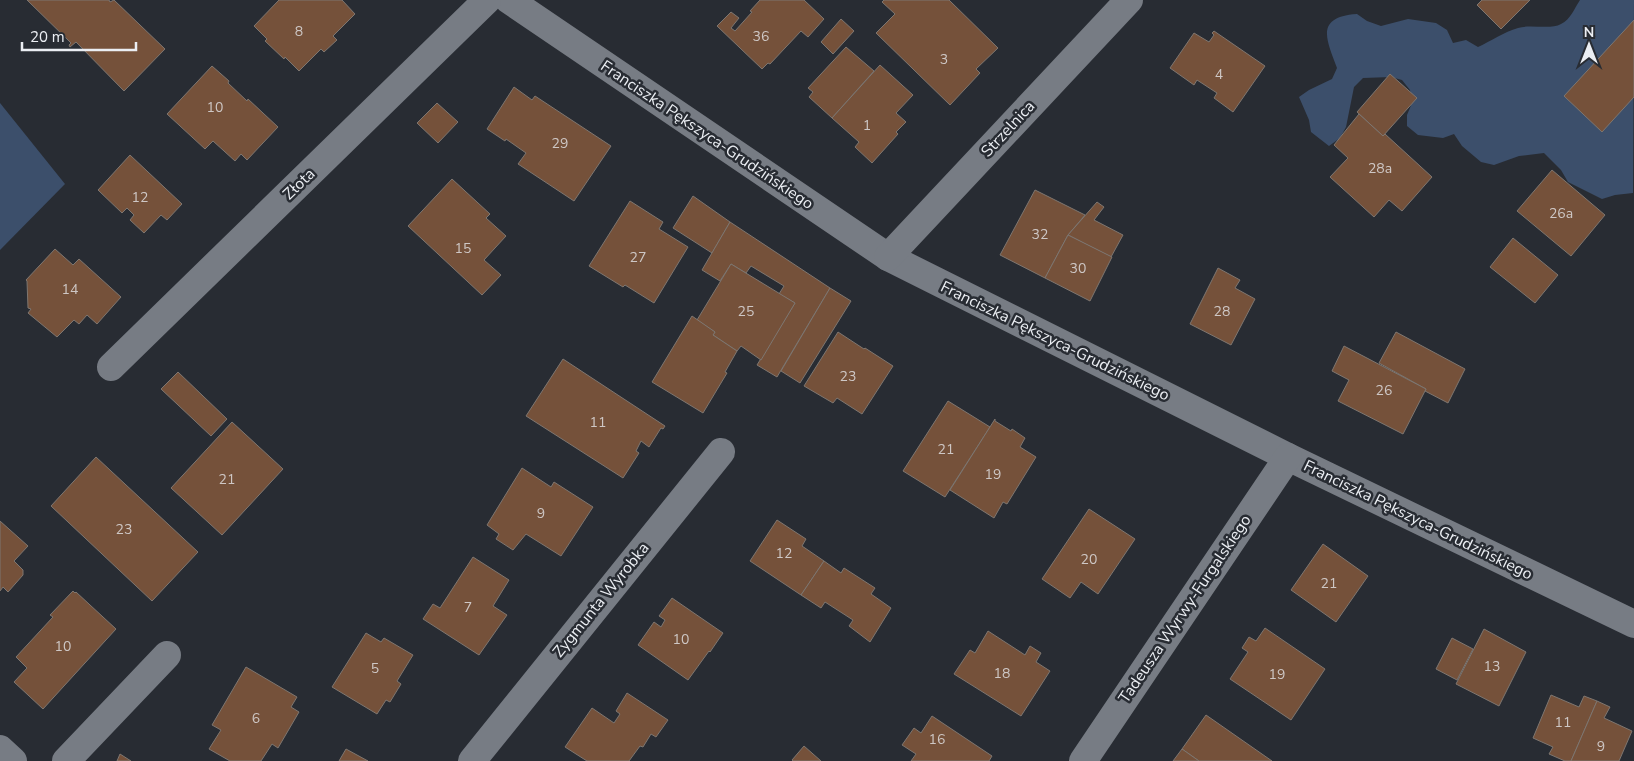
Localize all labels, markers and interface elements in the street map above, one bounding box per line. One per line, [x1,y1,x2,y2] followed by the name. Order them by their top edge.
[22,20,136,52] scale bar
[1564,20,1614,70] north arrow
[295,22,303,41] house number: 8
[1584,23,1594,42] text: N
[30,27,65,47] text: 20 m
[753,27,769,46] house number: 36
[940,50,948,69] house number: 3
[596,55,818,215] street label: Franciszka Pększyca-Grudzińskiego
[1215,65,1223,84] house number: 4
[976,96,1040,162] street label: Strzelnica
[207,98,223,117] house number: 10
[863,116,871,135] house number: 1
[552,134,568,153] house number: 29
[1368,159,1392,178] house number: 28a
[278,163,320,205] street label: Złota
[132,188,148,207] house number: 12
[1549,204,1573,223] house number: 26a
[1032,225,1048,244] house number: 32
[455,239,471,258] house number: 15
[630,248,646,267] house number: 27
[1070,259,1086,278] house number: 30
[937,276,1173,406] street label: Franciszka Pększyca-Grudzińskiego
[62,280,78,299] house number: 14
[738,302,754,321] house number: 25
[1214,302,1230,321] house number: 28
[840,367,856,386] house number: 23
[1376,381,1392,400] house number: 26
[590,413,606,432] house number: 11
[938,440,954,459] house number: 21
[1300,455,1536,585] street label: Franciszka Pększyca-Grudzińskiego
[985,465,1001,484] house number: 19
[219,470,235,489] house number: 21
[537,504,545,523] house number: 9
[1113,510,1257,708] street label: Tadeusza Wyrwy-Furgalskiego
[116,520,132,539] house number: 23
[548,538,654,662] street label: Zygmunta Wyrobka
[776,544,792,563] house number: 12
[1081,550,1097,569] house number: 20
[1321,574,1337,593] house number: 21
[464,598,472,617] house number: 7
[673,630,689,649] house number: 10
[55,637,71,656] house number: 10
[1484,657,1500,676] house number: 13
[371,659,379,678] house number: 5
[994,664,1010,683] house number: 18
[1269,665,1285,684] house number: 19
[252,709,260,728] house number: 6
[1555,713,1571,732] house number: 11
[929,730,945,749] house number: 16
[1597,737,1605,756] house number: 9

